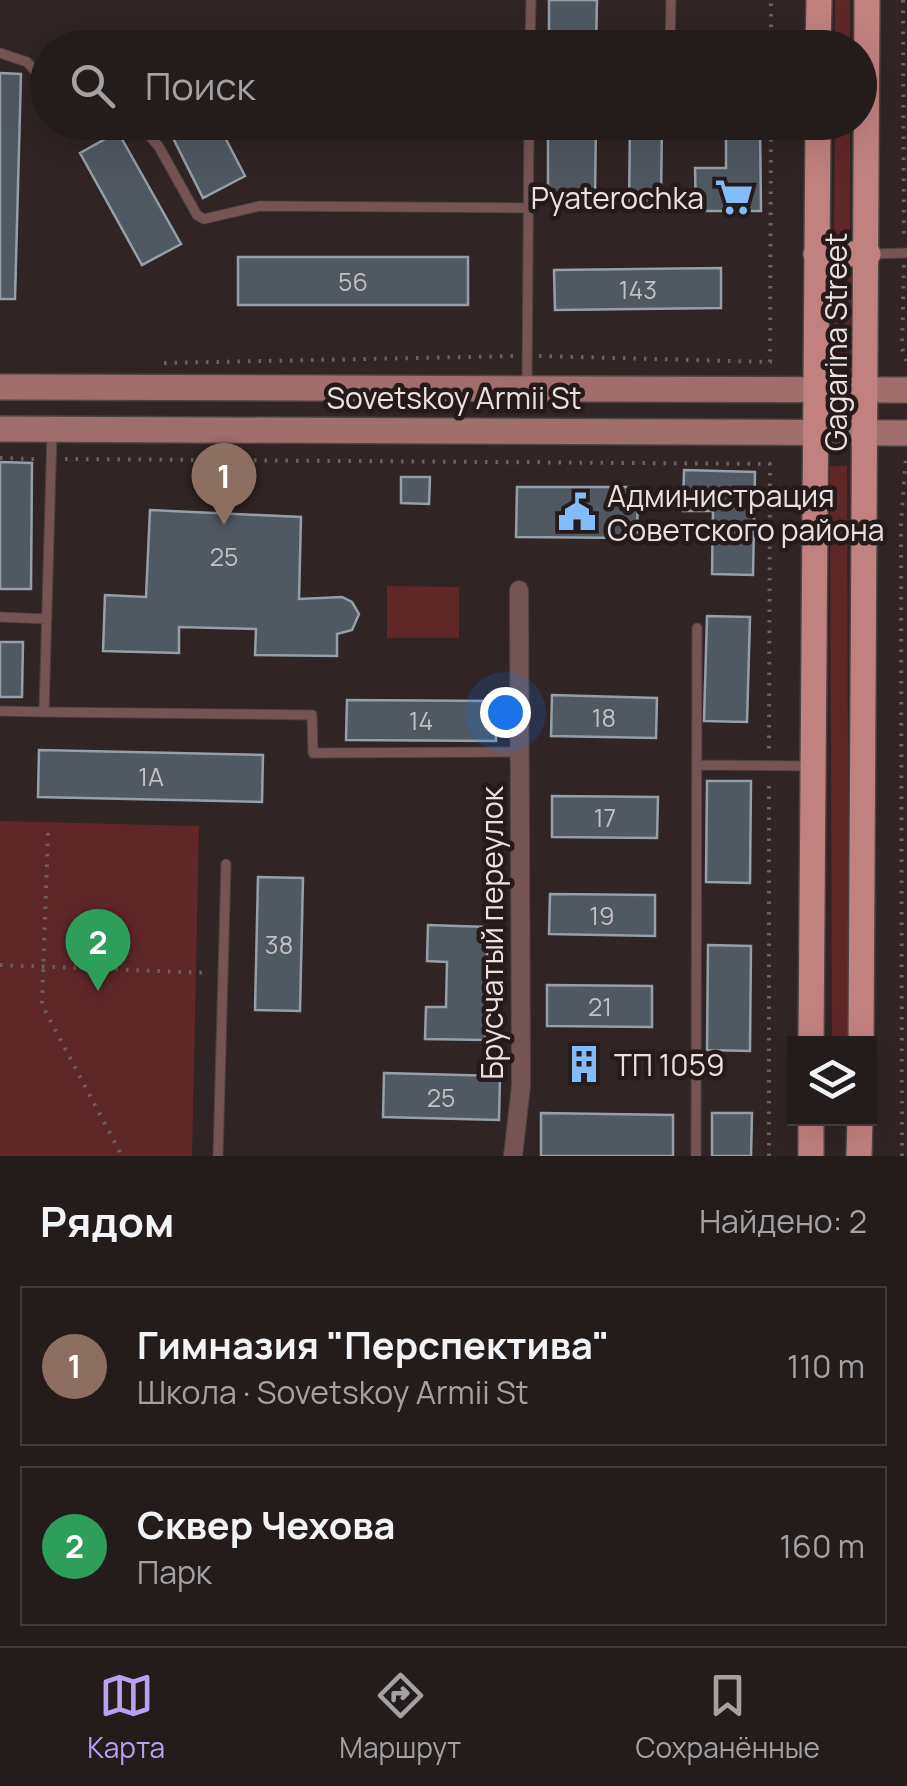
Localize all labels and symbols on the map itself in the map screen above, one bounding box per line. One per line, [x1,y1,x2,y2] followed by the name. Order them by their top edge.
[713,176,755,218] supermarket icon: Pyaterochka
[531,177,704,218] place label: Pyaterochka
[815,233,856,451] street label: Gagarina Street
[338,264,368,299] house number: 56
[619,272,657,307] house number: 143
[327,377,581,418] street label: Sovetskoy Armii St
[192,442,256,525] pin: 1
[607,475,884,550] place label: Администрация Советского района
[556,491,598,533] public building icon: Администрация Советского района
[210,539,238,574] house number: 25
[480,687,531,738] your location
[592,700,616,735] house number: 18
[409,703,433,738] house number: 14
[138,759,164,794] house number: 1А
[471,785,512,1080] street label: Брусчатый переулок
[594,800,616,835] house number: 17
[589,898,615,933] house number: 19
[66,908,130,991] pin: 2
[265,927,293,962] house number: 38
[588,989,612,1024] house number: 21
[563,1043,605,1085] building icon: ТП 1059
[614,1044,725,1085] place label: ТП 1059
[427,1080,455,1115] house number: 25

